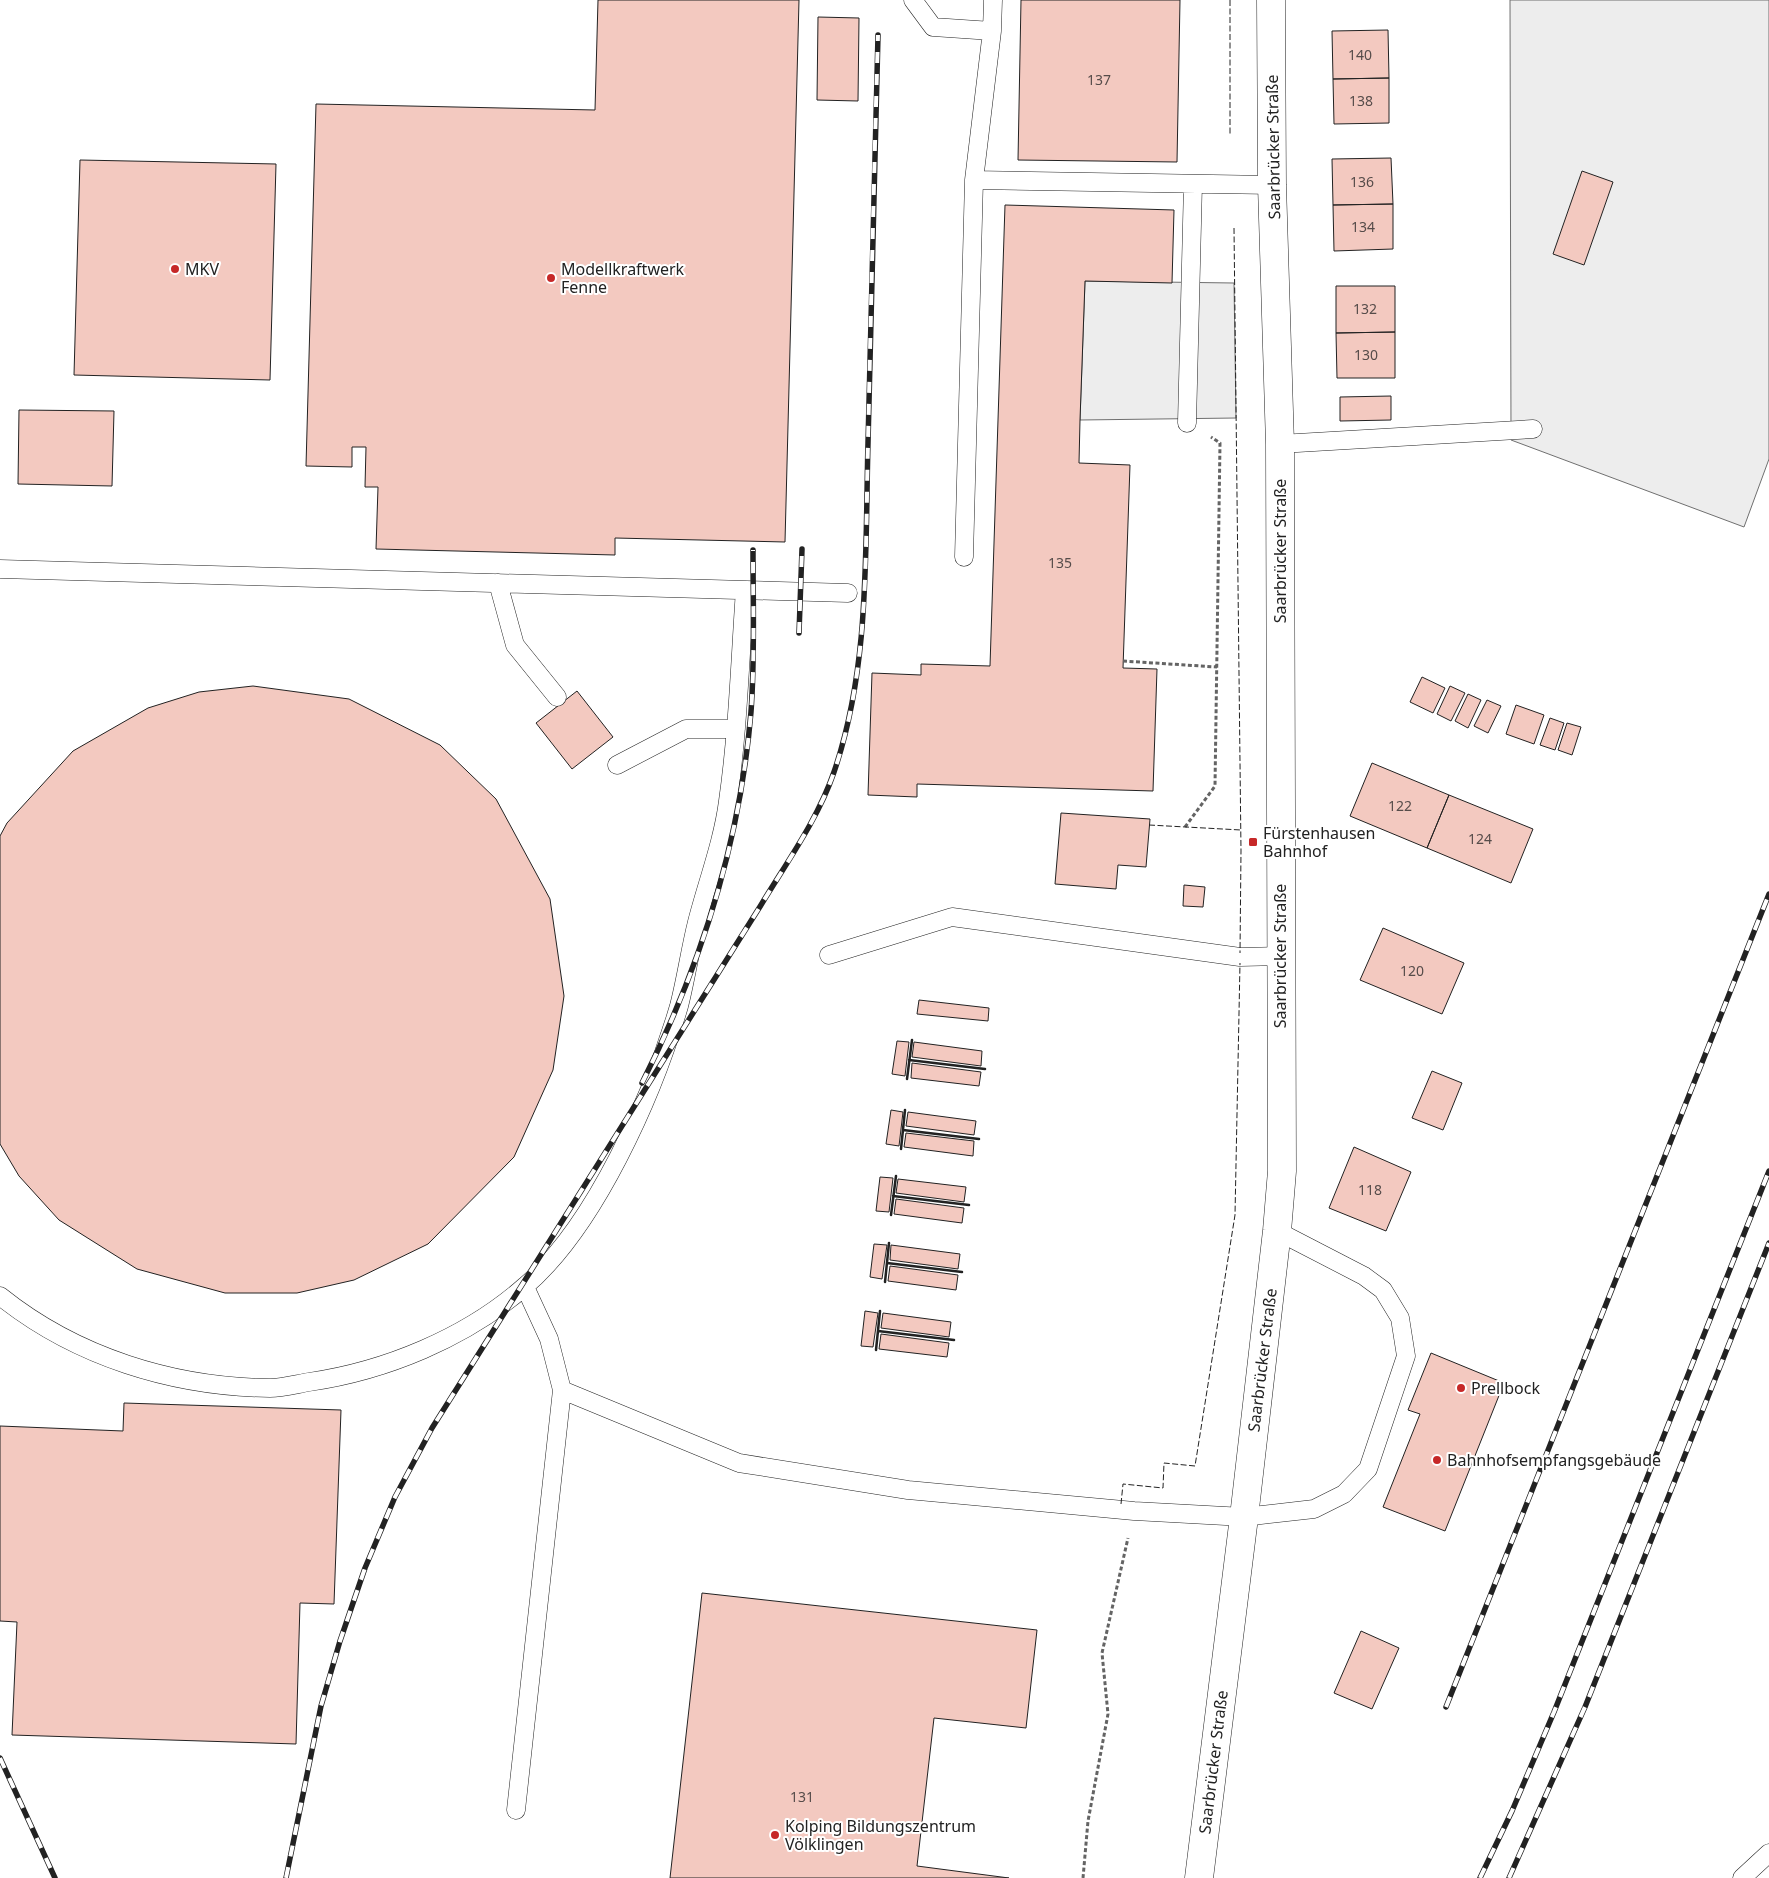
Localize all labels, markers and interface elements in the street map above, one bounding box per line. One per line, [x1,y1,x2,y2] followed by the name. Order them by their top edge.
[1348,45,1372,64] house number: 140
[1087,70,1111,89] house number: 137
[1261,74,1285,220] street label: Saarbrücker Straße
[1349,91,1373,110] house number: 138
[1350,172,1374,191] house number: 136
[1351,217,1375,236] house number: 134
[185,258,219,280] place label: MKV
[561,258,685,298] place label: Modellkraftwerk Fenne
[169,263,181,275] marker: MKV
[545,272,557,284] marker: Modellkraftwerk Fenne
[1353,299,1377,318] house number: 132
[1354,345,1378,364] house number: 130
[1269,479,1291,623] street label: Saarbrücker Straße
[1048,553,1072,572] house number: 135
[1388,796,1412,815] house number: 122
[1263,822,1375,862] place label: Fürstenhausen Bahnhof
[1468,829,1492,848] house number: 124
[1247,836,1259,848] marker: Fürstenhausen Bahnhof
[1269,884,1291,1028] street label: Saarbrücker Straße
[1400,961,1424,980] house number: 120
[1358,1180,1382,1199] house number: 118
[1242,1287,1282,1433] street label: Saarbrücker Straße
[1471,1377,1540,1399] place label: Prellbock
[1455,1382,1467,1394] marker: Prellbock
[1447,1449,1661,1471] place label: Bahnhofsempfangsgebäude
[1431,1454,1443,1466] marker: Bahnhofsempfangsgebäude
[1193,1689,1233,1835] street label: Saarbrücker Straße
[790,1787,814,1806] house number: 131
[785,1815,976,1855] place label: Kolping Bildungszentrum Völklingen
[769,1829,781,1841] marker: Kolping Bildungszentrum Völklingen

